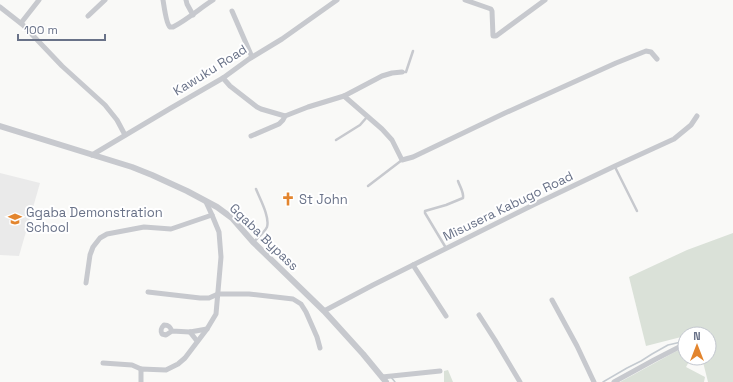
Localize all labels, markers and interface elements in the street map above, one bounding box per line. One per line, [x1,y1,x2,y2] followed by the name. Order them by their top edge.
[18,16,105,42] scale bar
[24,22,58,38] text: 100 m
[170,41,250,99] street label: Kawuku Road
[440,167,576,245] street label: Misusera Kabugo Road
[280,191,296,207] church icon: St John
[299,191,348,208] place label: St John
[226,200,302,274] street label: Ggaba Bypass
[26,204,163,236] place label: Ggaba Demonstration School
[7,211,23,227] school or university icon: Ggaba Demonstration School
[677,326,717,366] north arrow
[693,329,701,343] text: N

